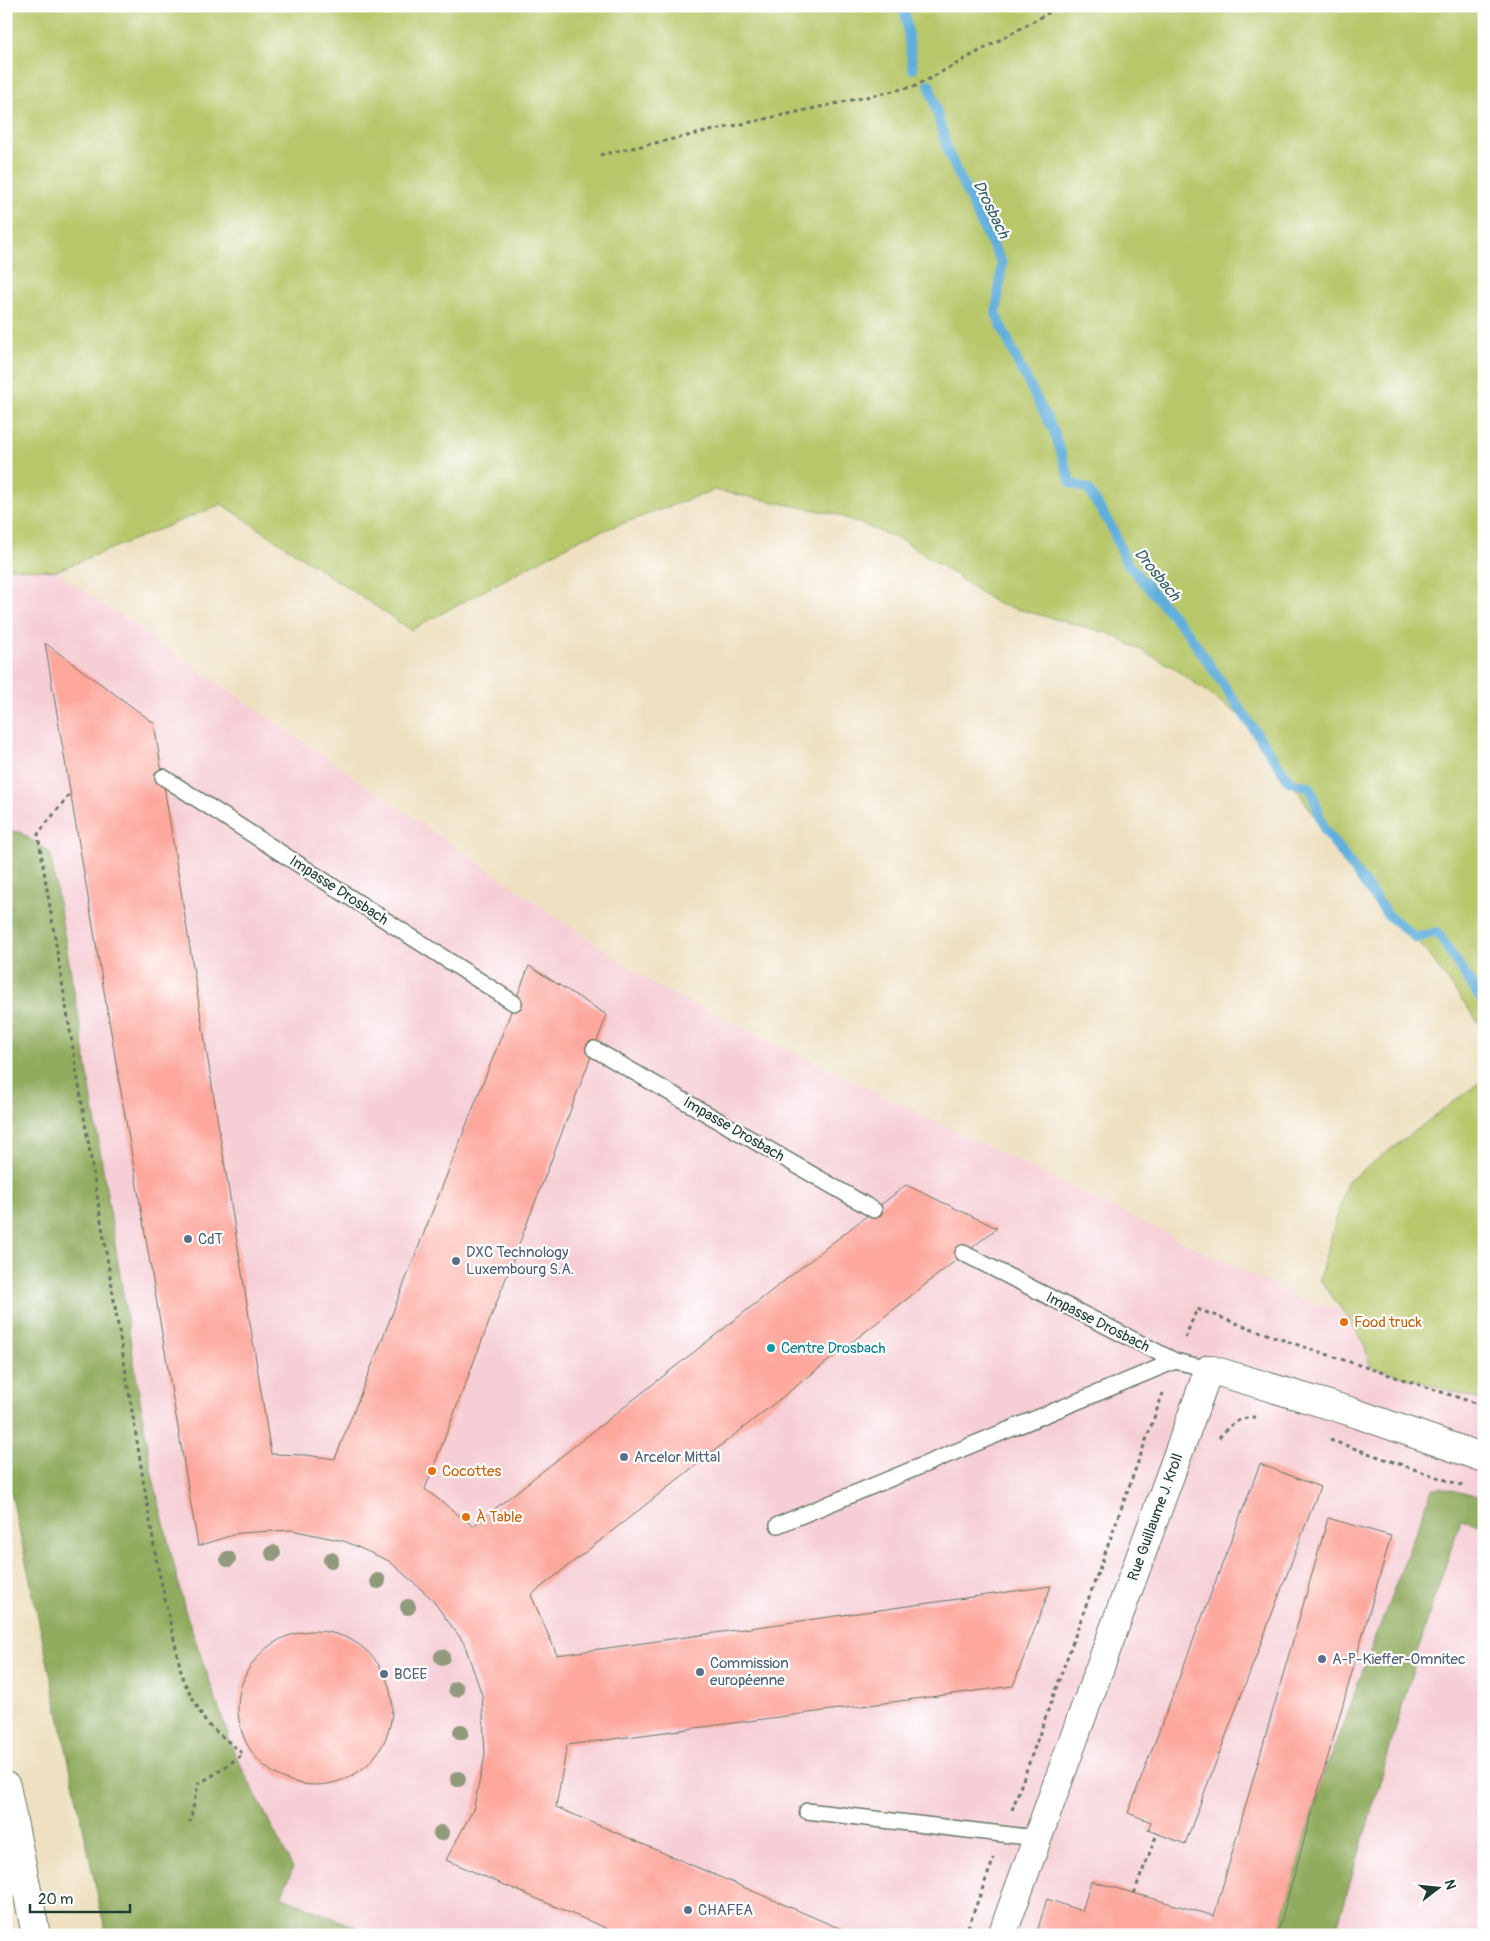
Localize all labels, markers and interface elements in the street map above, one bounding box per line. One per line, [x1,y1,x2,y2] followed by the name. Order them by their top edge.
[968,177,1014,243] water label: Drosbach
[1130,544,1185,606] water label: Drosbach
[286,851,392,929] street label: Impasse Drosbach
[680,1093,788,1166] street label: Impasse Drosbach
[198,1230,223,1249] place label: CdT
[182,1233,194,1245] marker: CdT
[466,1243,574,1279] place label: DXC Technology Luxembourg S.A.
[450,1255,462,1267] marker: DXC Technology Luxembourg S.A.
[1043,1288,1153,1357] street label: Impasse Drosbach
[1354,1313,1423,1332] place label: Food truck
[1338,1316,1350,1328] marker: Food truck
[781,1339,886,1358] place label: Centre Drosbach
[765,1342,777,1354] marker: Centre Drosbach
[634,1448,720,1467] place label: Arcelor Mittal
[618,1451,630,1463] marker: Arcelor Mittal
[1124,1451,1187,1583] street label: Rue Guillaume J. Kroll
[442,1462,501,1481] place label: Cocottes
[426,1465,438,1477] marker: Cocottes
[476,1508,523,1527] place label: À Table
[460,1511,472,1523] marker: À Table
[1332,1650,1466,1669] place label: A-P-Kieffer-Omnitec
[1316,1653,1328,1665] marker: A-P-Kieffer-Omnitec
[710,1654,789,1690] place label: Commission européenne
[394,1665,428,1684] place label: BCEE
[694,1666,706,1678] marker: Commission européenne
[378,1668,390,1680] marker: BCEE
[1412,1864,1462,1914] north arrow
[1441,1878,1459,1891] text: N
[30,1881,130,1913] scale bar
[38,1890,73,1909] text: 20 m
[698,1901,753,1920] place label: CHAFEA
[682,1904,694,1916] marker: CHAFEA

